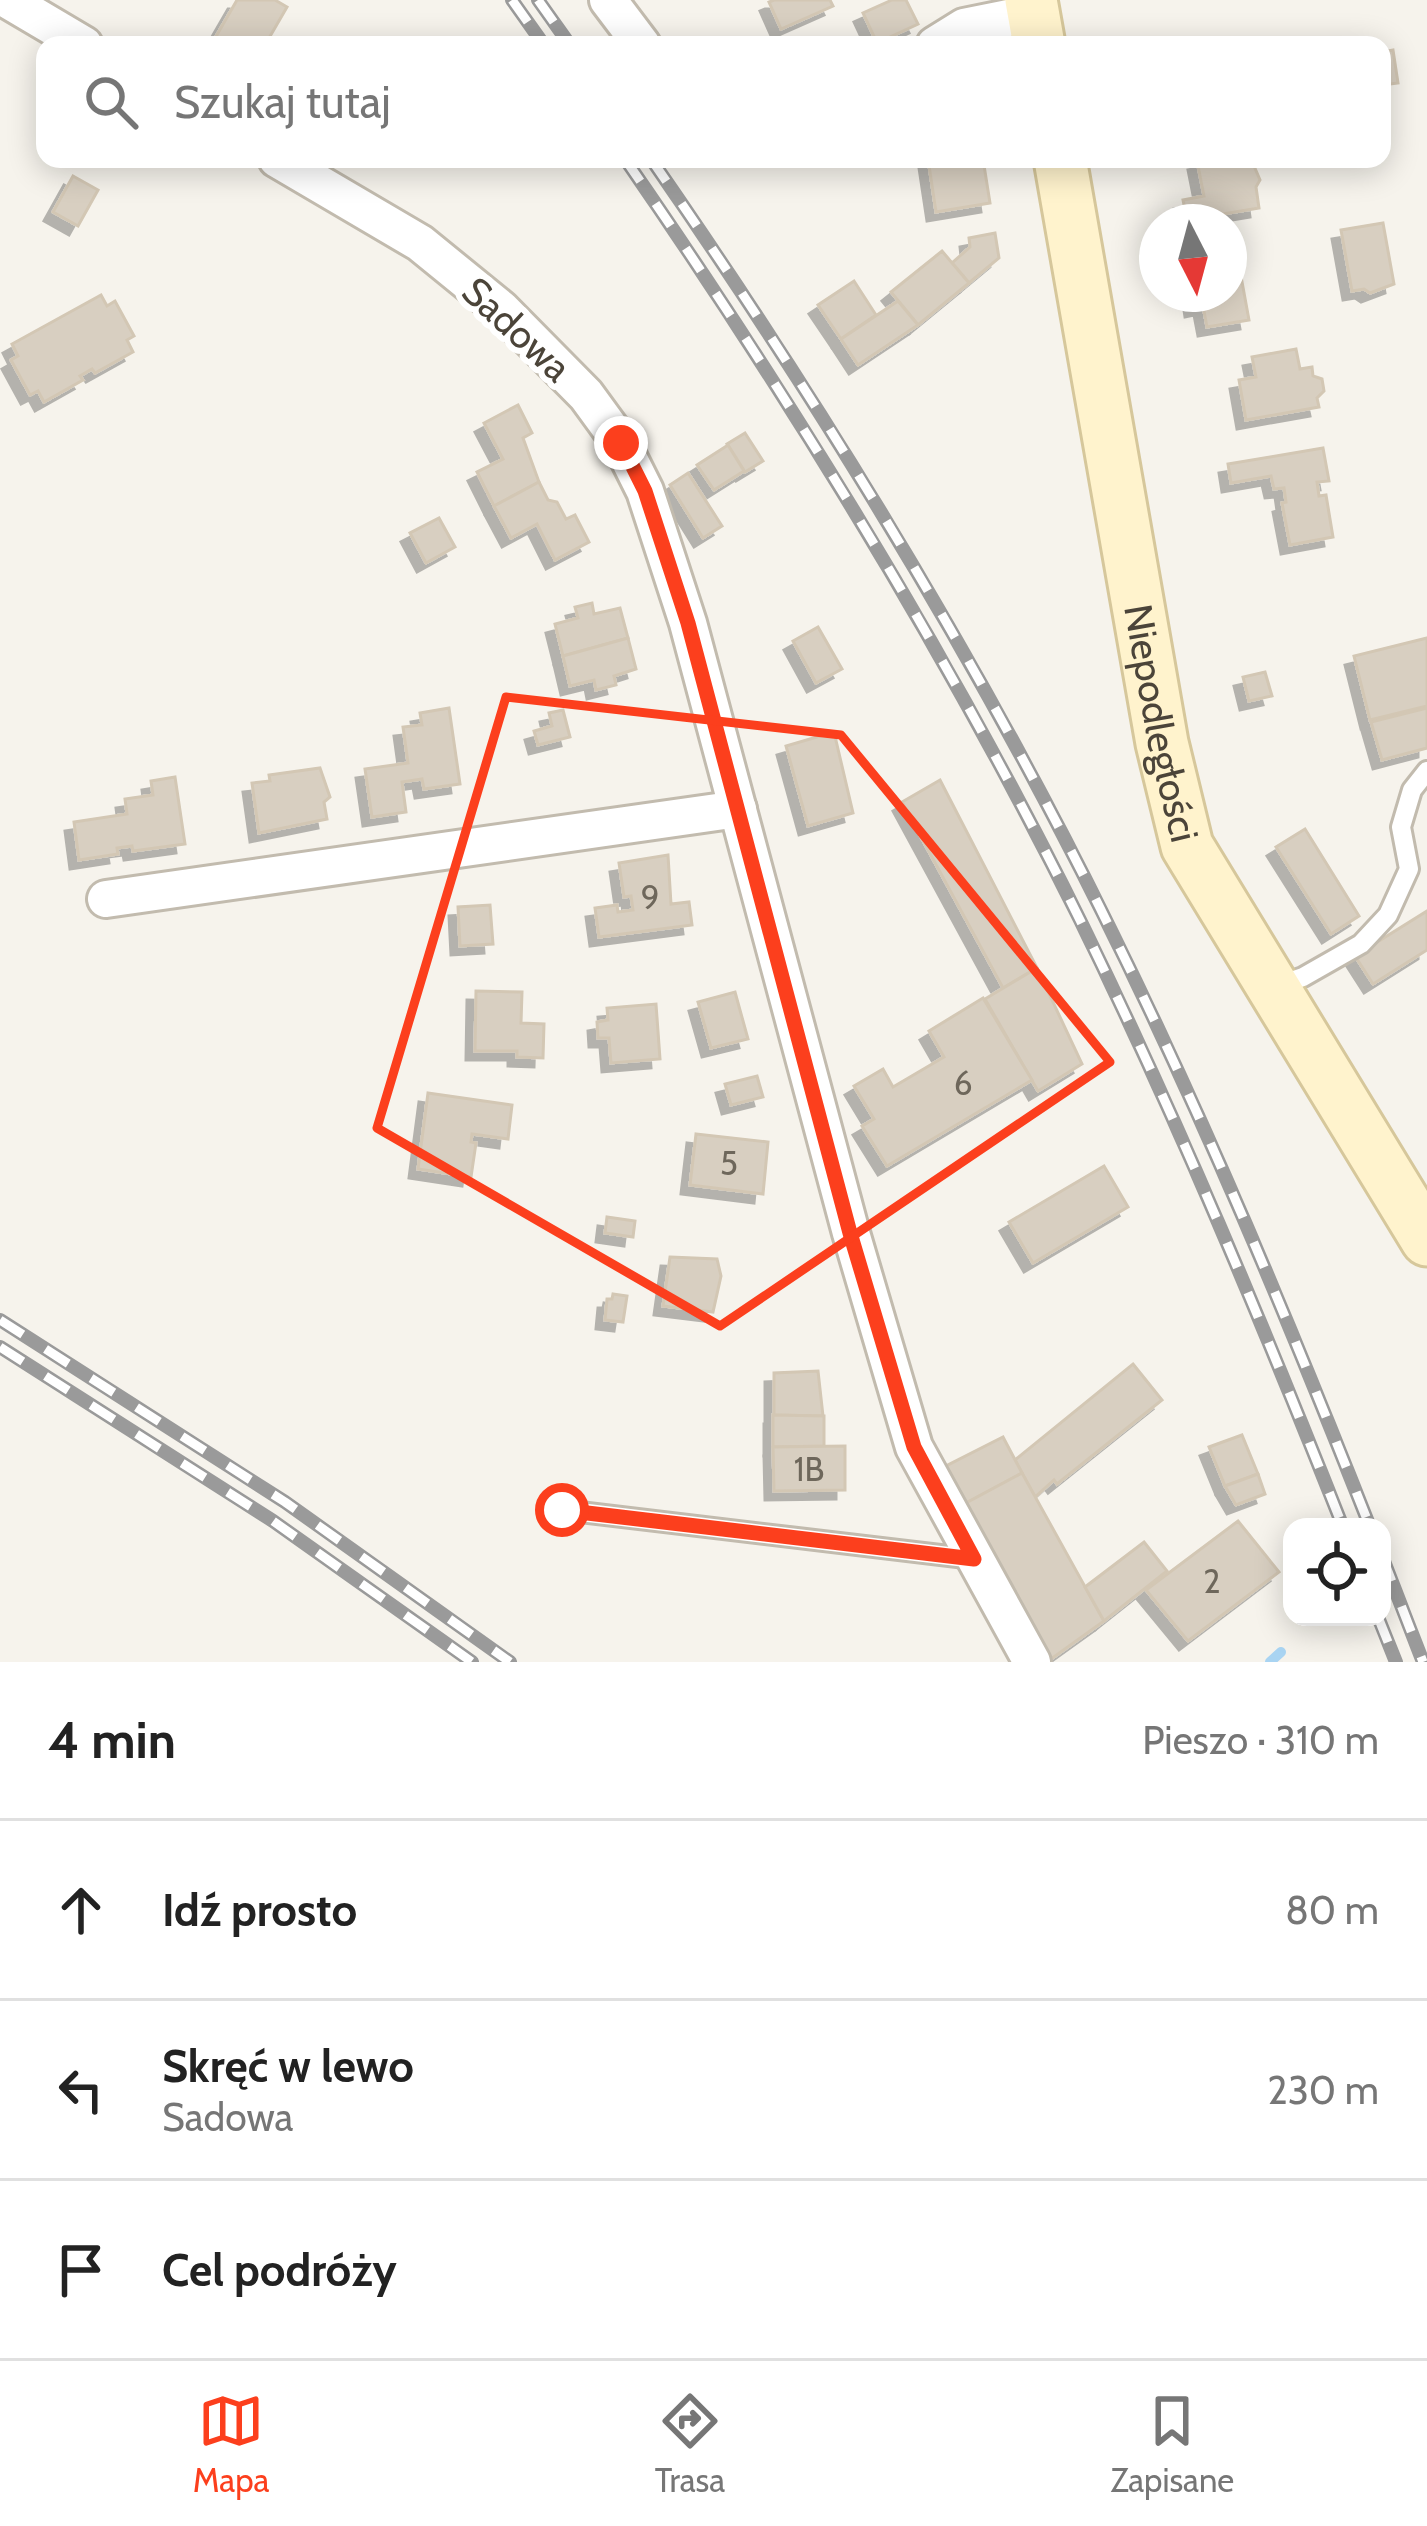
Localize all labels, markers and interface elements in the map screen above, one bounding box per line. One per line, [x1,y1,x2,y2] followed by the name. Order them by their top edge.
[36,36,1391,168] search box
[78,69,144,135] icon: search
[174,75,391,129] text: Szukaj tutaj
[1139,204,1247,312] north arrow
[453,267,582,391] street label: Sadowa
[594,416,648,470] route end
[1114,600,1209,847] street label: Niepodległości
[641,877,659,917] house number: 9
[954,1063,972,1103] house number: 6
[720,1143,738,1183] house number: 5
[794,1449,824,1489] house number: 1B
[535,1483,589,1537] route start
[1283,1518,1391,1626] map controls
[1283,1518,1391,1626] button: locate
[1203,1561,1221,1601] house number: 2
[48,1709,176,1771] text: 4 min
[1142,1716,1379,1764] text: Pieszo · 310 m
[48,1877,114,1943] icon: ahead
[162,1883,357,1937] text: Idź prosto
[1285,1886,1379,1934] text: 80 m
[162,2039,414,2093] text: Skręć w lewo
[48,2057,114,2123] icon: left
[1267,2066,1379,2114] text: 230 m
[162,2093,293,2141] text: Sadowa
[48,2237,114,2303] icon: arrive
[162,2243,397,2297] text: Cel podróży
[193,2388,269,2500] tab: Mapa
[655,2388,725,2500] tab: Trasa
[1110,2388,1234,2500] tab: Zapisane

